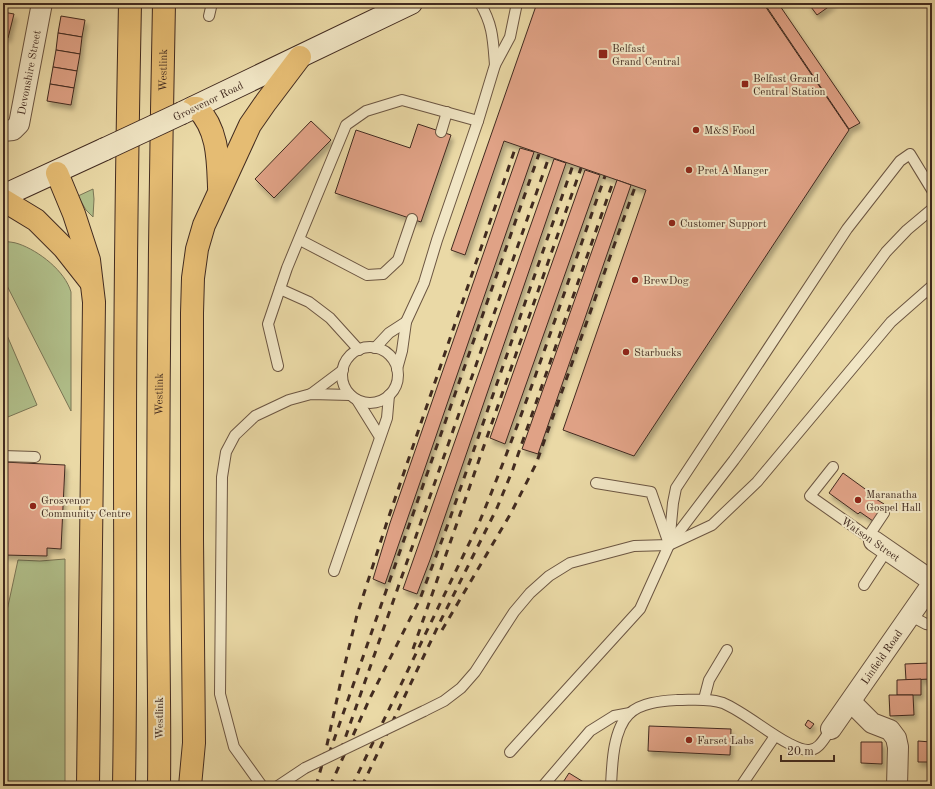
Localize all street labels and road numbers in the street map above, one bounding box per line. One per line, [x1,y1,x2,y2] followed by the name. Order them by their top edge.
[17,29,44,116] street label: Devonshire Street
[158,49,170,91] street label: Westlink
[172,81,246,124] street label: Grosvenor Road
[154,373,166,415] street label: Westlink
[839,516,901,564] street label: Watson Street
[860,628,905,687] street label: Linfield Road
[155,697,166,739] street label: Westlink

